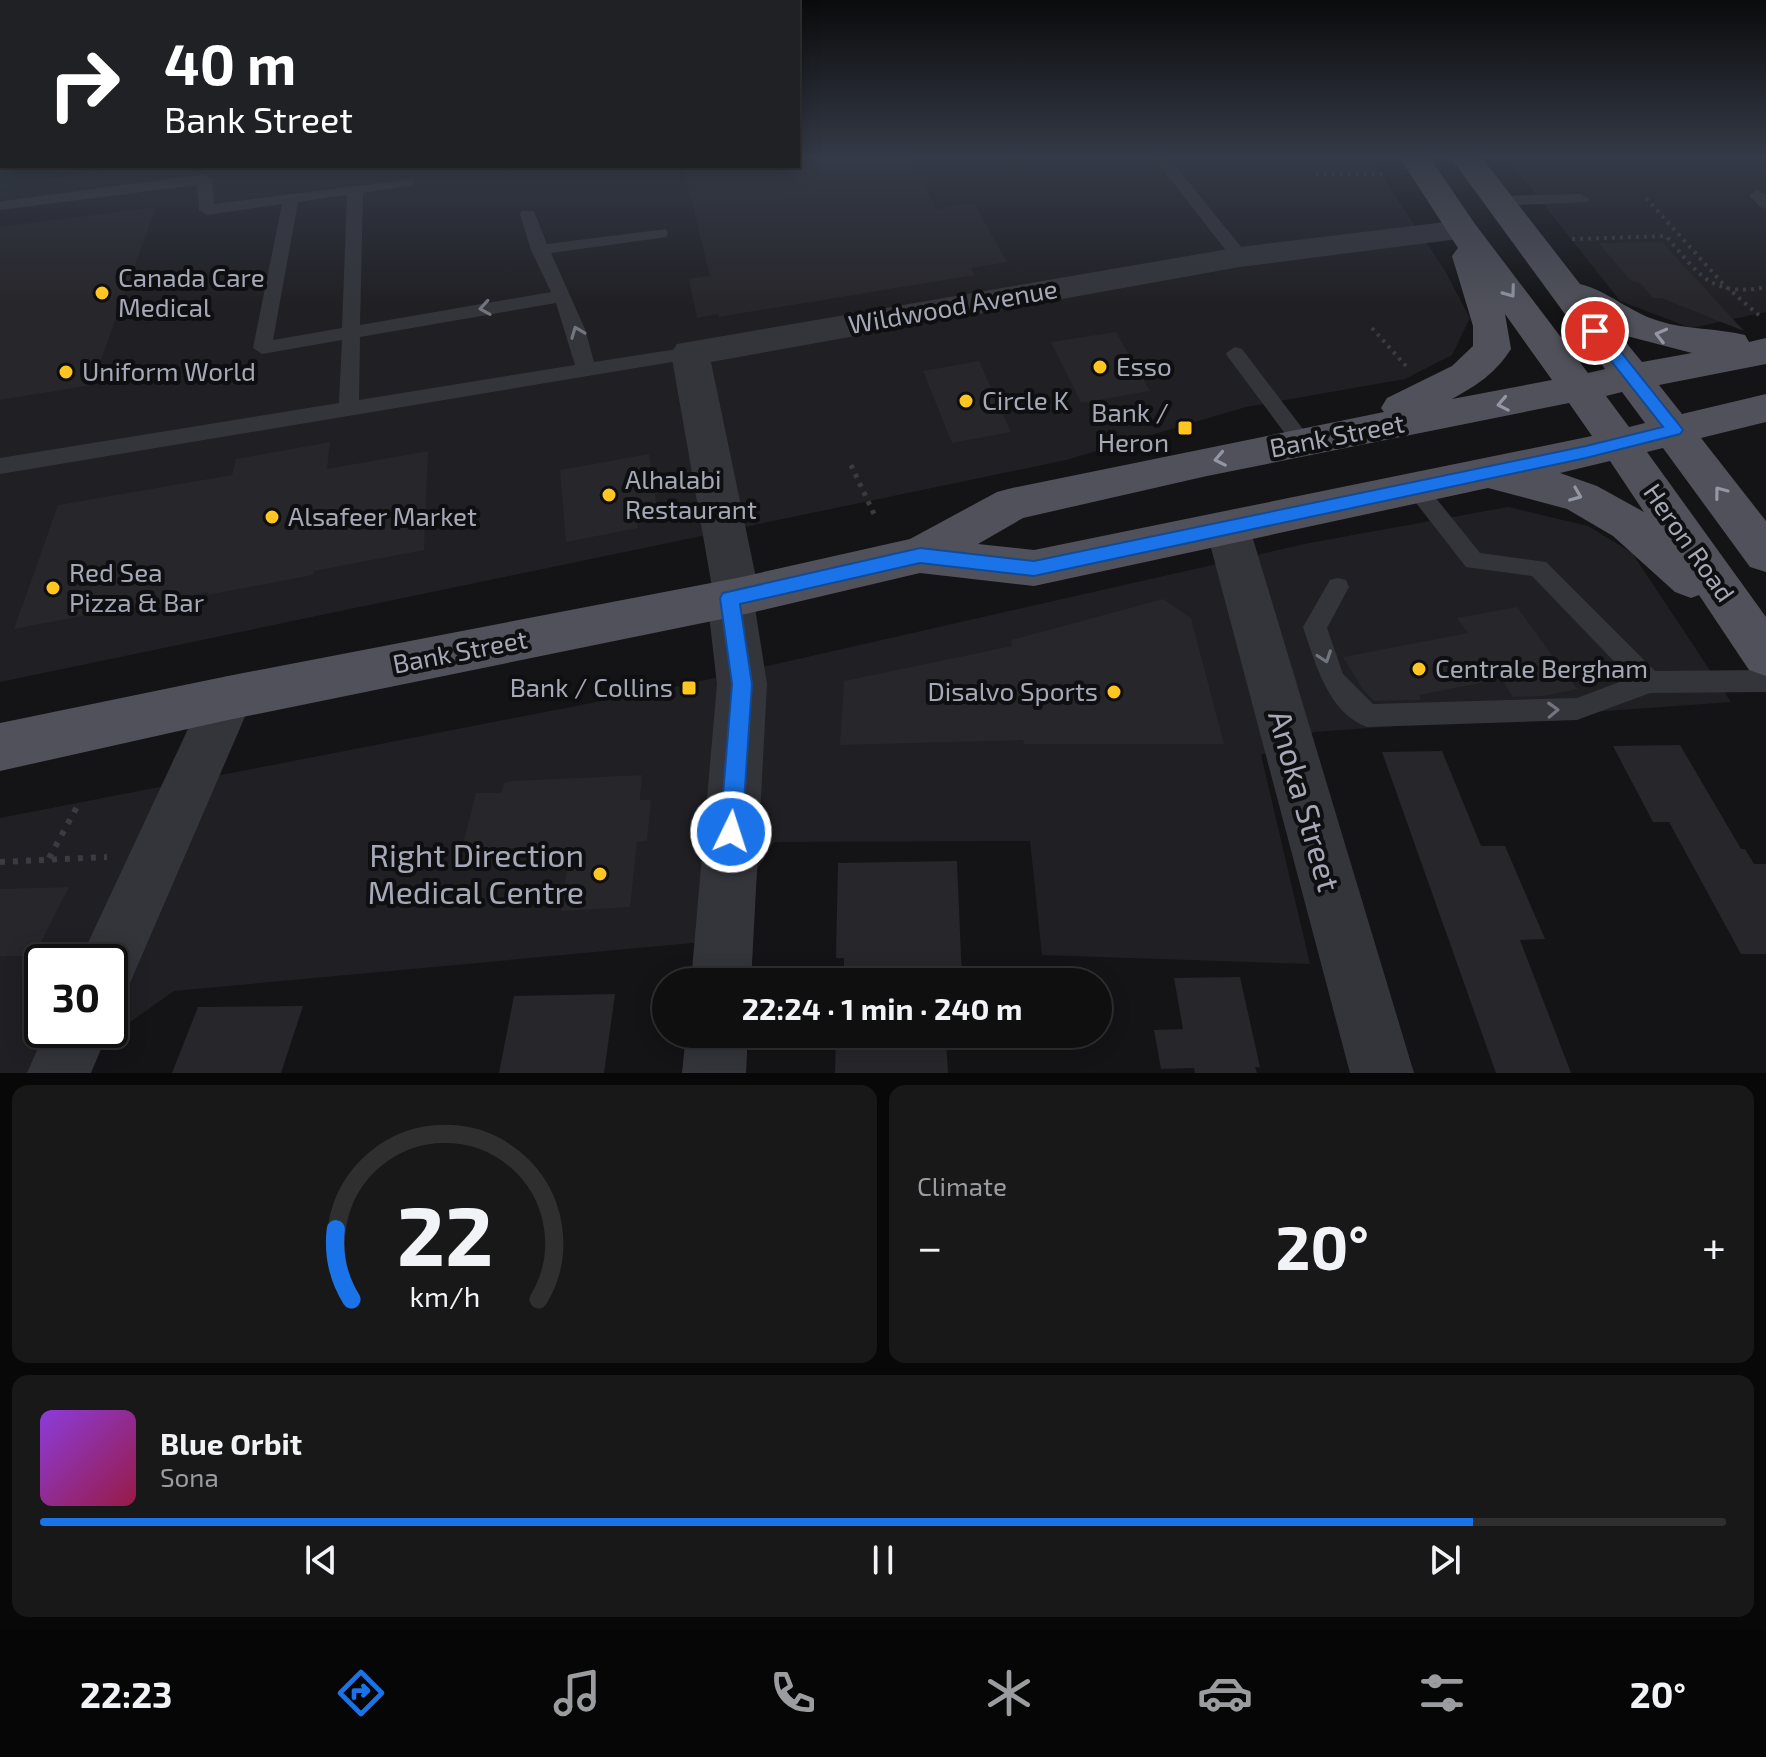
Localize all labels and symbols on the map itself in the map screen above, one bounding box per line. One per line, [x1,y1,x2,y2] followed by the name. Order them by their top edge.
[118,261,265,322] place label: Canada Care Medical
[846,272,1060,339] street label: Wildwood Avenue
[1500,283,1515,297] one-way arrow
[93,284,111,302] marker: Canada Care Medical
[1561,297,1629,365] pin
[478,299,492,316] one-way arrow
[570,326,587,340] one-way arrow
[1654,328,1668,345] one-way arrow
[1116,350,1172,381] place label: Esso
[82,355,256,386] place label: Uniform World
[1091,358,1109,376] marker: Esso
[57,363,75,381] marker: Uniform World
[982,384,1069,415] place label: Circle K
[957,392,975,410] marker: Circle K
[1496,394,1510,411] one-way arrow
[1091,396,1169,457] place label: Bank / Heron
[1267,406,1407,463] street label: Bank Street
[1176,419,1194,437] marker: Bank / Heron
[1214,450,1227,467] one-way arrow
[625,463,757,524] place label: Alhalabi Restaurant
[1638,477,1742,607] street label: Heron Road
[1568,485,1582,502] one-way arrow
[600,486,618,504] marker: Alhalabi Restaurant
[1716,486,1730,501] one-way arrow
[288,500,477,531] place label: Alsafeer Market
[263,508,281,526] marker: Alsafeer Market
[69,556,204,617] place label: Red Sea Pizza & Bar
[44,579,62,597] marker: Red Sea Pizza & Bar
[390,622,530,679] street label: Bank Street
[1315,649,1332,663] one-way arrow
[1435,652,1648,683] place label: Centrale Bergham
[1410,660,1428,678] marker: Centrale Bergham
[510,671,673,702] place label: Bank / Collins
[927,675,1098,706] place label: Disalvo Sports
[680,679,698,697] marker: Bank / Collins
[1105,683,1123,701] marker: Disalvo Sports
[1547,701,1560,719] one-way arrow
[1262,706,1350,895] street label: Anoka Street
[689,790,773,874] position arrow
[368,835,584,910] place label: Right Direction Medical Centre
[591,865,609,883] marker: Right Direction Medical Centre
[24,944,128,1048] speed limit sign: 30

